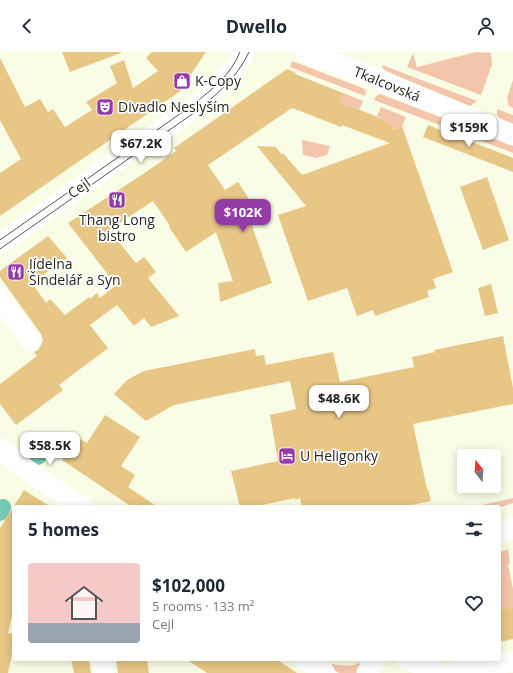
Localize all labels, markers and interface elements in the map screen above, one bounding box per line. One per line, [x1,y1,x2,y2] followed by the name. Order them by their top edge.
[226,14,287,38] text: Dwello
[16,15,38,37] icon: back
[475,15,497,37] icon: person
[351,62,423,106] street label: Tkalcovská
[172,71,192,91] shop icon: K-Copy
[195,71,242,90] place label: K-Copy
[95,97,115,117] theatre icon: Divadlo Neslyším
[118,97,229,116] place label: Divadlo Neslyším
[441,114,497,148] pin: $159K
[450,118,488,136] text: $159K
[108,130,174,164] pin: $67.2K
[120,134,162,152] text: $67.2K
[64,173,94,202] street label: Cejl
[107,190,127,210] restaurant icon: Thang Long bistro
[215,199,271,233] pin: $102K
[224,203,262,221] text: $102K
[79,210,155,245] place label: Thang Long bistro
[27,254,121,289] place label: Jídelna Šindelář a Syn
[6,262,26,282] restaurant icon: Jídelna Šindelář a Syn
[306,385,372,419] pin: $48.6K
[318,389,360,407] text: $48.6K
[17,432,83,466] pin: $58.5K
[29,436,71,454] text: $58.5K
[277,446,297,466] hotel icon: U Heligonky
[300,446,379,465] place label: U Heligonky
[457,449,501,493] north arrow
[457,449,501,493] map controls
[28,518,99,541] text: 5 homes
[463,518,485,540] icon: filters
[152,574,225,597] text: $102,000
[60,579,108,627] icon: home
[463,592,485,614] icon: heart
[152,597,254,615] text: 5 rooms · 133 m²
[152,615,174,633] text: Cejl

